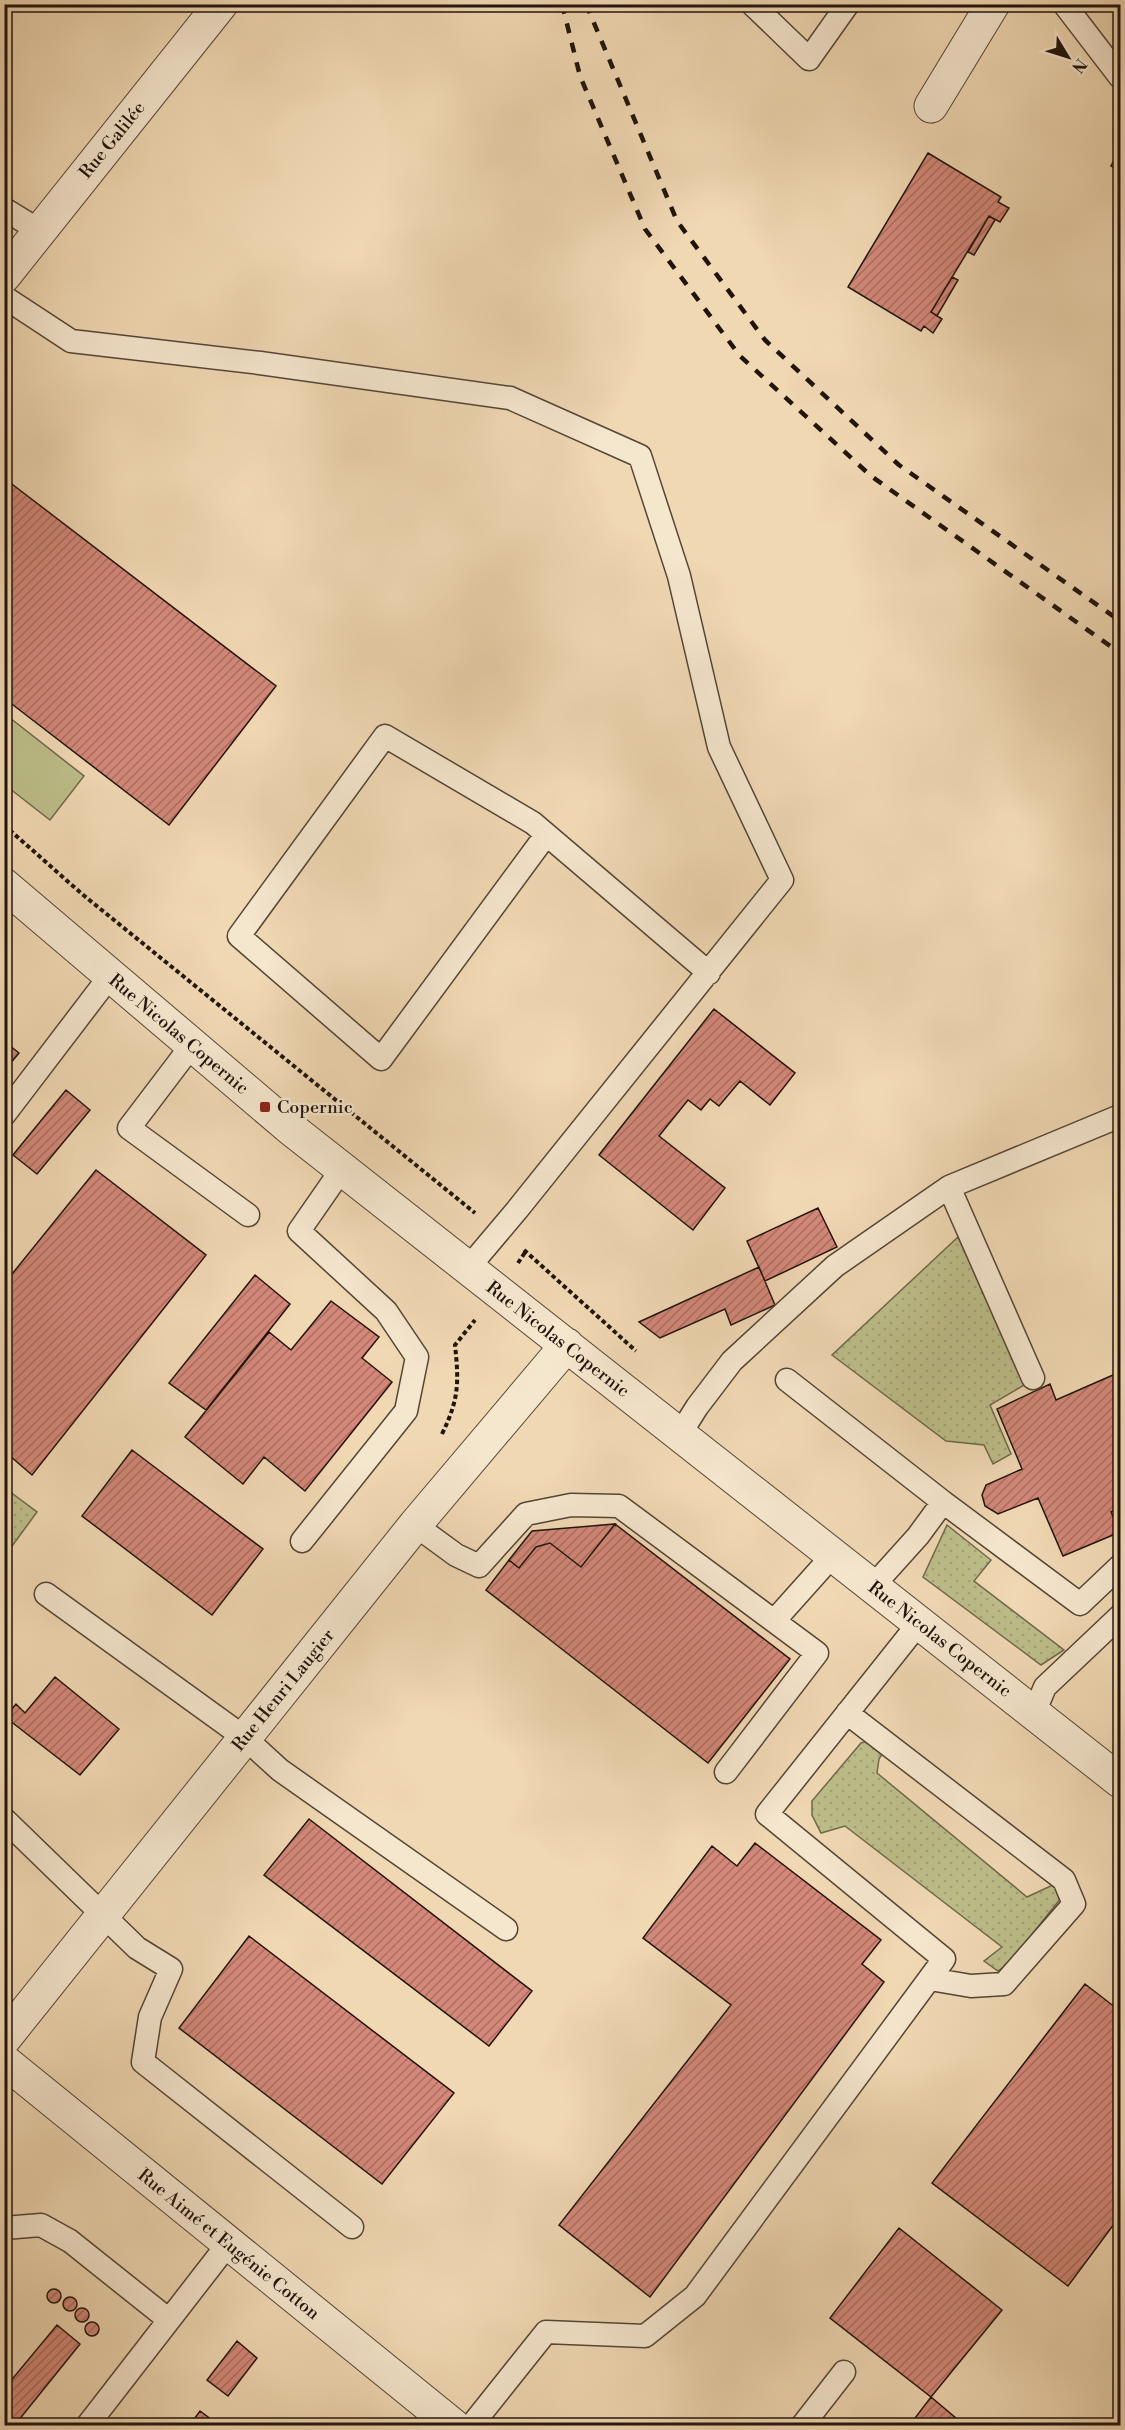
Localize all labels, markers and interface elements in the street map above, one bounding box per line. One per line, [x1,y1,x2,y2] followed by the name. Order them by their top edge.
[1038,27,1098,87] north arrow
[1067,54,1091,77] text: N
[74,97,150,184] street label: Rue Galilée
[104,969,253,1100] street label: Rue Nicolas Copernic
[277,1096,353,1119] place label: Copernic
[258,1100,272,1114] marker: Copernic
[481,1276,634,1403] street label: Rue Nicolas Copernic
[863,1576,1016,1703] street label: Rue Nicolas Copernic
[227,1624,340,1756] street label: Rue Henri Laugier
[133,2164,325,2325] street label: Rue Aimé et Eugénie Cotton

